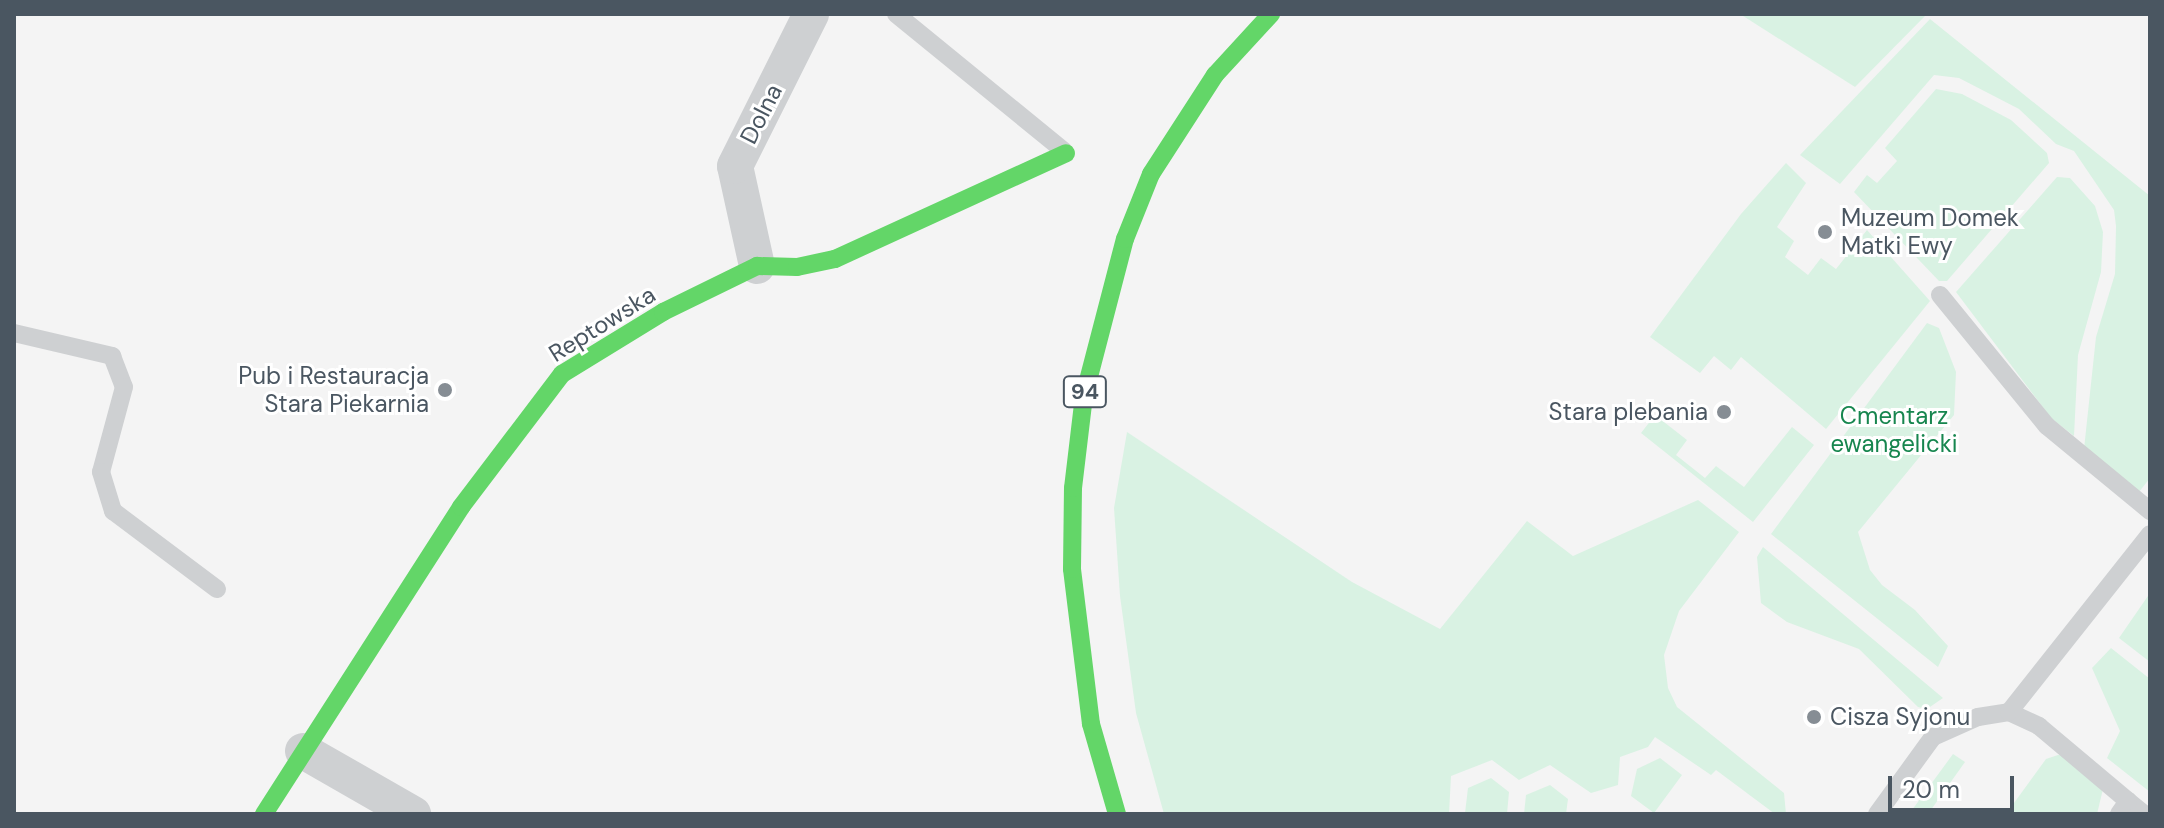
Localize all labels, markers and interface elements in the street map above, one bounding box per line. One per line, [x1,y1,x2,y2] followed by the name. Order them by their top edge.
[734,79,788,149] street label: Dolna
[1841,204,2019,260] place label: Muzeum Domek Matki Ewy
[1816,223,1834,241] marker: Muzeum Domek Matki Ewy
[543,280,661,368] street label: Reptowska
[238,362,429,418] place label: Pub i Restauracja Stara Piekarnia
[1061,374,1109,410] road number: 94
[436,381,454,399] marker: Pub i Restauracja Stara Piekarnia
[1549,398,1708,426] place label: Stara plebania
[1830,402,1958,458] park label: Cmentarz ewangelicki
[1715,403,1733,421] marker: Stara plebania
[1830,703,1970,731] place label: Cisza Syjonu
[1805,708,1823,726] marker: Cisza Syjonu
[1892,760,2018,810] scale bar
[1902,774,1960,805] text: 20 m

